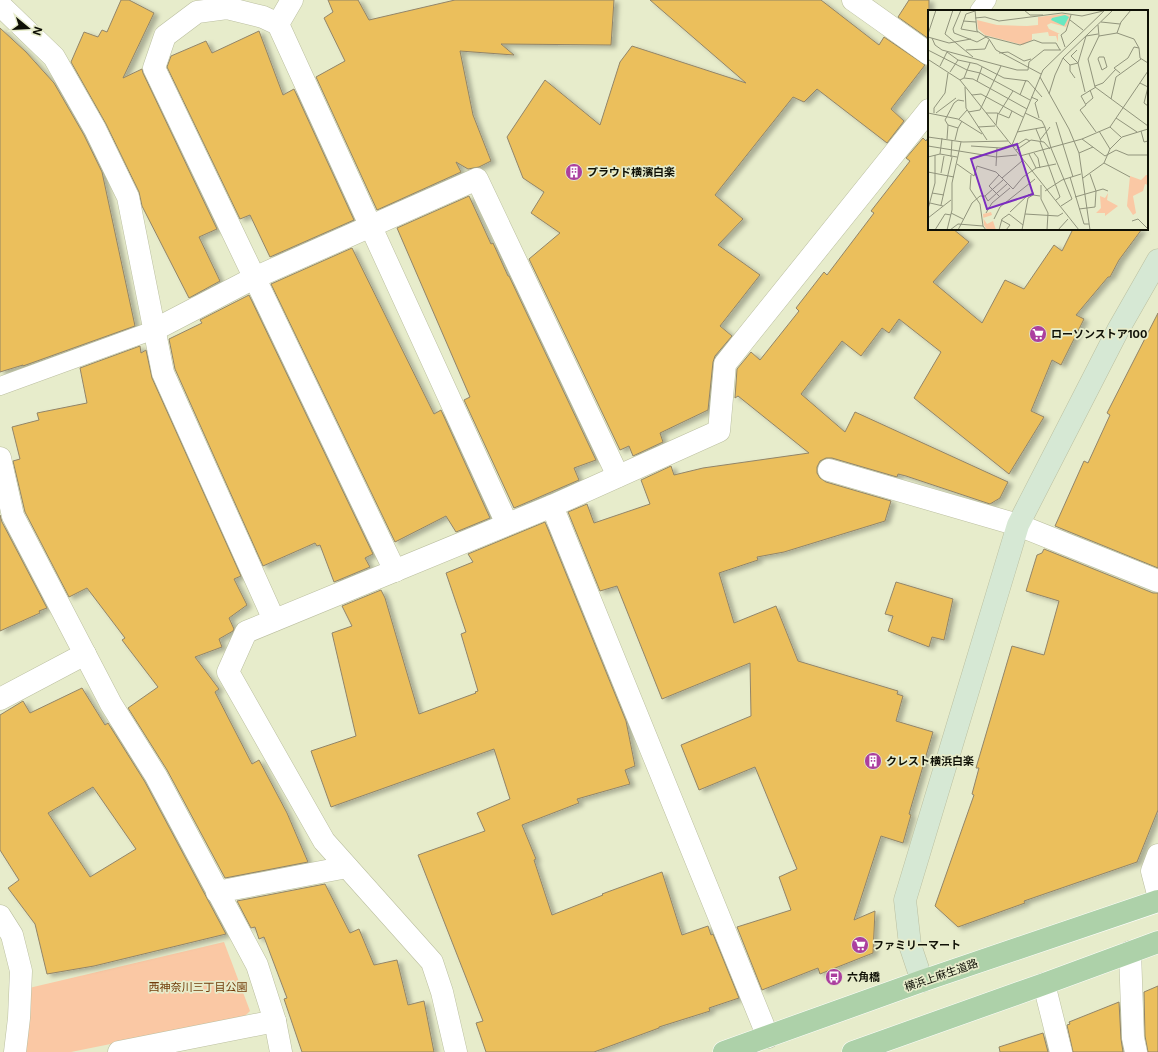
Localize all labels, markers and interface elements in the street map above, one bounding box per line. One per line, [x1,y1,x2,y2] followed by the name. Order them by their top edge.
[8,8,48,48] north arrow
[928,10,1148,230] inset map
[30,25,45,37] text: N
[564,162,584,182] building icon: プラウド横濱白楽
[587,165,675,179] place label: プラウド横濱白楽
[1028,324,1048,344] supermarket icon: ローソンストア100
[1051,327,1147,341] place label: ローソンストア100
[863,751,883,771] building icon: クレスト横浜白楽
[886,754,974,768] place label: クレスト横浜白楽
[850,935,870,955] supermarket icon: ファミリーマート
[873,938,961,952] place label: ファミリーマート
[902,956,980,994] street label: 横浜上麻生道路
[824,967,844,987] bus stop icon: 六角橋
[847,970,880,984] place label: 六角橋
[149,980,248,994] park label: 西神奈川三丁目公園

